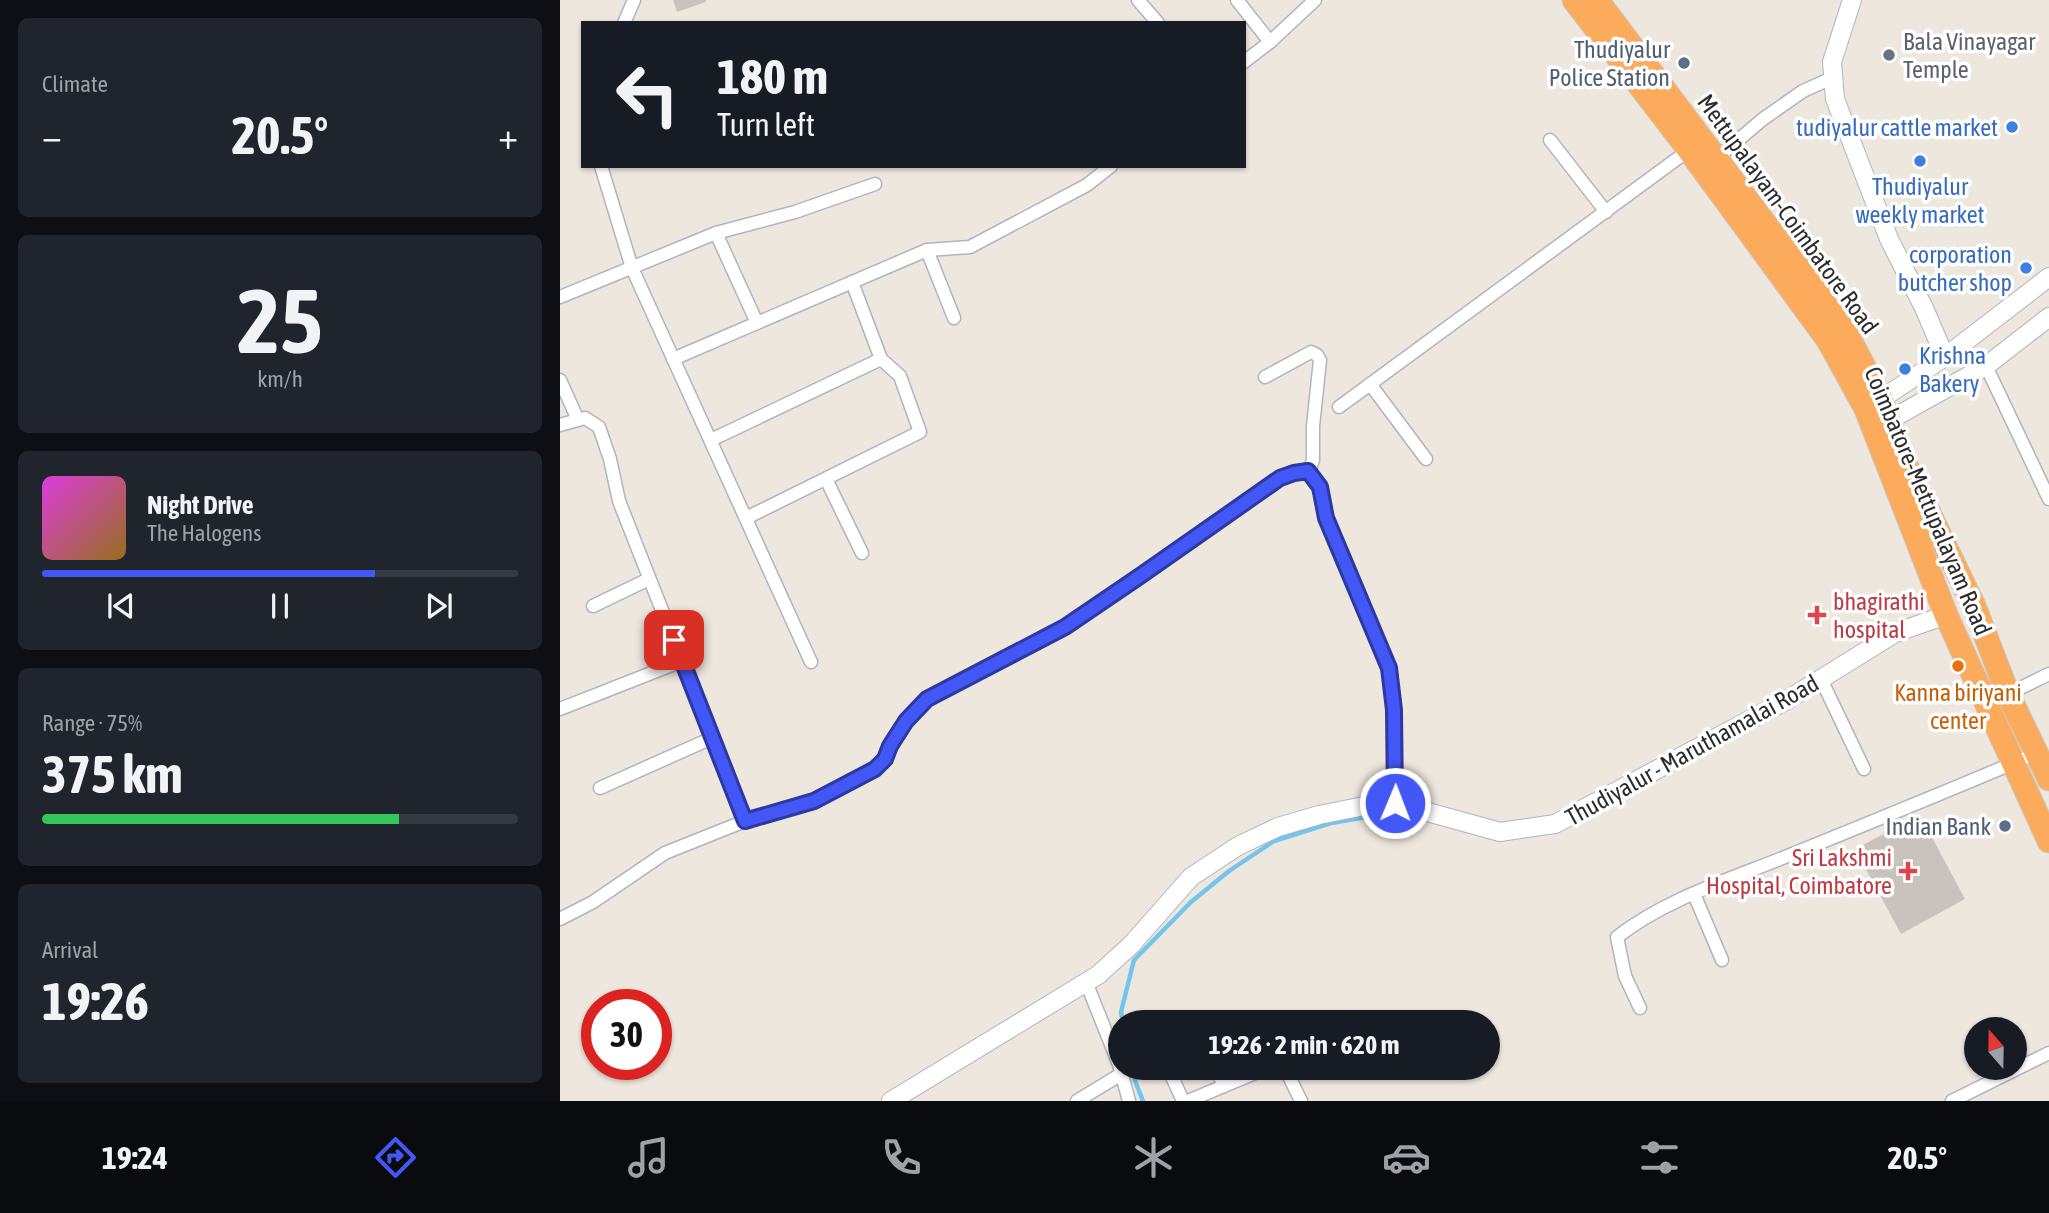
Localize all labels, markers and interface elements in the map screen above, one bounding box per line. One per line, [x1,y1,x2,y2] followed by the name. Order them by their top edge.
[1903,28,2036,83] place label: Bala Vinayagar Temple
[1549,36,1671,91] place label: Thudiyalur Police Station
[1881,47,1897,63] marker: Bala Vinayagar Temple
[717,48,828,104] text: 180 m
[602,49,693,140] icon: left
[1676,55,1692,71] marker: Thudiyalur Police Station
[42,71,108,97] text: Climate
[1692,89,1884,339] street label: Mettupalayam-Coimbatore Road
[232,105,328,165] text: 20.5°
[717,106,815,143] text: Turn left
[42,114,62,157] text: −
[498,114,518,157] text: +
[1796,114,1998,141] place label: tudiyalur cattle market
[2004,119,2020,135] marker: tudiyalur cattle market
[1912,153,1928,169] marker: Thudiyalur weekly market
[1855,173,1985,228] place label: Thudiyalur weekly market
[1898,241,2012,296] place label: corporation butcher shop
[2018,260,2034,276] marker: corporation butcher shop
[237,268,323,372] text: 25
[1919,342,1986,397] place label: Krishna Bakery
[1897,361,1913,377] marker: Krishna Bakery
[1859,363,1997,639] street label: Coimbatore-Mettupalayam Road
[257,366,303,392] text: km/h
[147,490,254,520] text: Night Drive
[147,520,261,546] text: The Halogens
[102,587,140,625] icon: previous
[261,587,299,625] icon: pause
[420,587,458,625] icon: next
[1833,588,1925,643] place label: bhagirathi hospital
[1807,605,1827,625] marker: bhagirathi hospital
[644,610,704,670] pin
[655,621,693,659] icon: arrive
[1950,658,1966,674] marker: Kanna biriyani center
[1561,669,1823,831] street label: Thudiyalur - Maruthamalai Road
[1894,679,2022,734] place label: Kanna biriyani center
[42,710,142,736] text: Range · 75%
[42,744,183,804] text: 375 km
[1358,766,1432,840] position arrow
[1886,813,1991,840] place label: Indian Bank
[1997,818,2013,834] marker: Indian Bank
[1706,844,1892,899] place label: Sri Lakshmi Hospital, Coimbatore
[1898,861,1918,881] marker: Sri Lakshmi Hospital, Coimbatore
[42,937,98,963] text: Arrival
[42,971,149,1031] text: 19:26
[581,989,672,1080] speed limit sign: 30
[1964,1017,2026,1080] north arrow
[1964,1017,2027,1080] map controls
[1209,1030,1399,1060] text: 19:26 · 2 min · 620 m
[371,1133,420,1182] icon: directions
[624,1133,673,1182] icon: music
[877,1133,926,1182] icon: phone
[1129,1133,1178,1182] icon: climate
[1382,1133,1431,1182] icon: car
[1635,1133,1684,1182] icon: filters
[102,1139,168,1176] text: 19:24
[1887,1139,1947,1176] text: 20.5°

